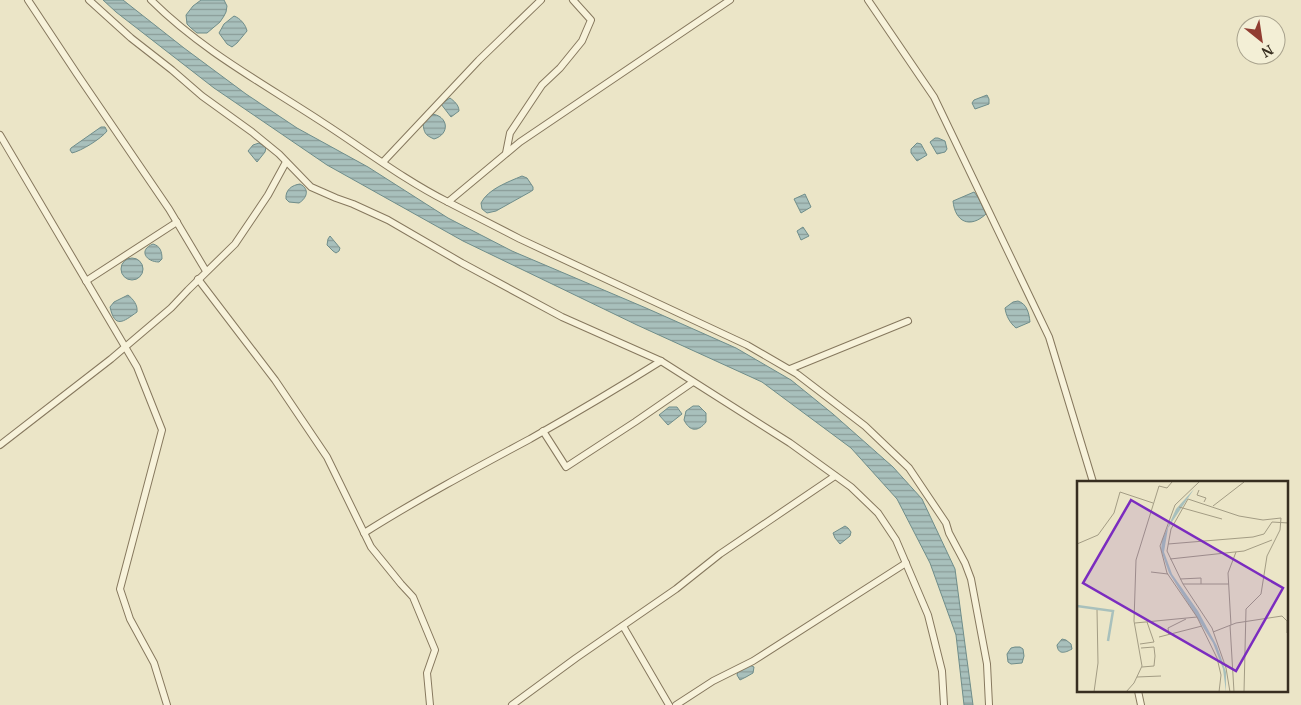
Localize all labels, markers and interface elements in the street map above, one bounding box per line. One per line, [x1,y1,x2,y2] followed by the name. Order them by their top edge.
[1236,15,1286,65] north arrow
[1258,41,1277,63] text: N
[1077,481,1288,692] inset map

